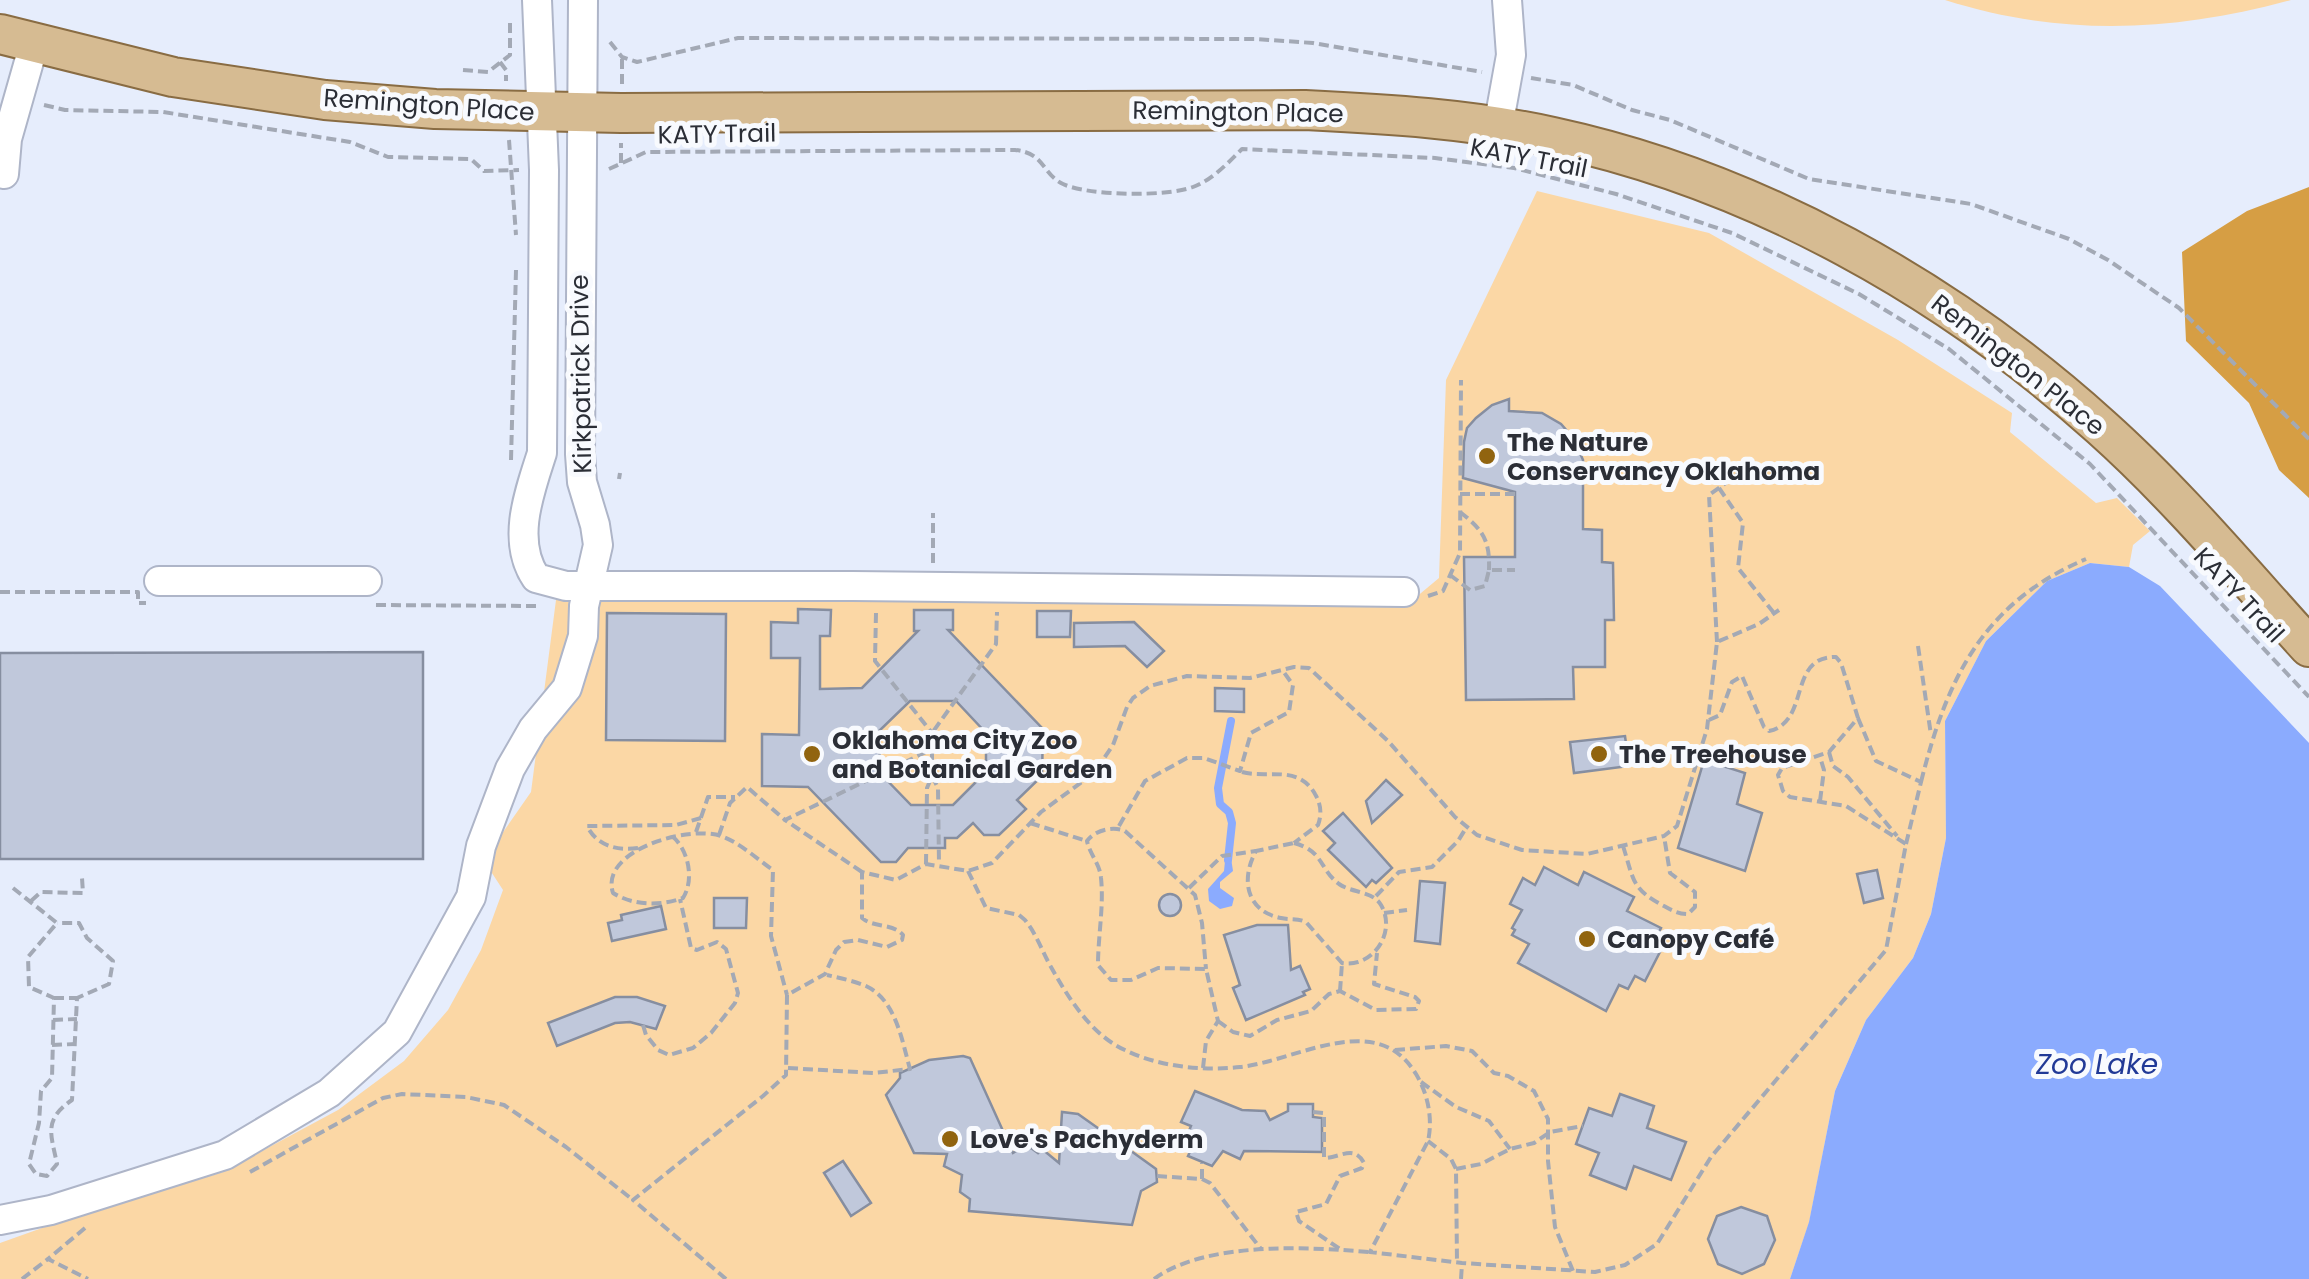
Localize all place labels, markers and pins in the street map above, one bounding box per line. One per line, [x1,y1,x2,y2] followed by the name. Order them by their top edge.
[1507,425,1820,489] place label: The Nature Conservancy Oklahoma
[1476,445,1498,467] marker: The Nature Conservancy Oklahoma
[832,723,1113,787] place label: Oklahoma City Zoo and Botanical Garden
[1619,737,1807,772] place label: The Treehouse
[801,743,823,765] marker: Oklahoma City Zoo and Botanical Garden
[1588,743,1610,765] marker: The Treehouse
[1607,922,1774,957] place label: Canopy Café
[1576,928,1598,950] marker: Canopy Café
[970,1122,1204,1157] place label: Love's Pachyderm
[939,1128,961,1150] marker: Love's Pachyderm

